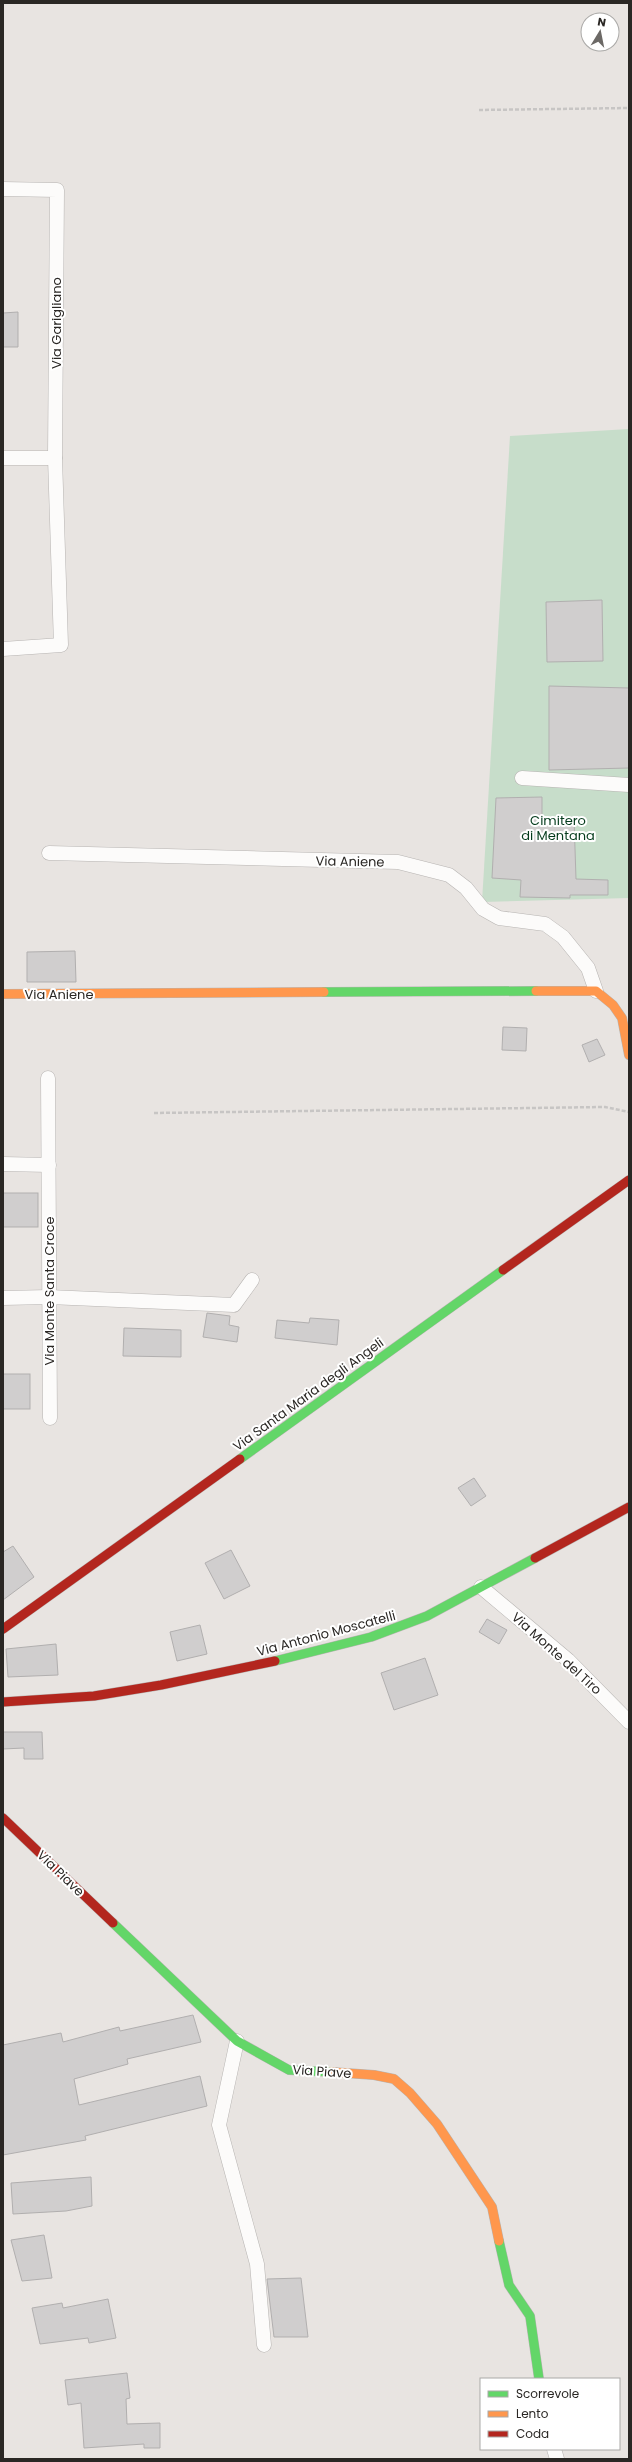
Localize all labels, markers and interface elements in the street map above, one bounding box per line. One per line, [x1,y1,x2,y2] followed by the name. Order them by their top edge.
[580,12,620,52] north arrow
[596,14,607,31] text: N
[47,277,66,369] street label: Via Garigliano
[521,811,595,845] park label: Cimitero di Mentana
[315,851,385,872] street label: Via Aniene
[25,985,93,1004] street label: Via Aniene
[40,1216,59,1366] street label: Via Monte Santa Croce
[229,1333,388,1456] street label: Via Santa Maria degli Angeli
[255,1606,398,1661] street label: Via Antonio Moscatelli
[507,1608,606,1699] street label: Via Monte del Tiro
[33,1846,89,1901] street label: Via Piave
[292,2060,352,2083] street label: Via Piave
[480,2378,620,2450] legend
[516,2385,579,2402] text: Scorrevole
[516,2405,549,2422] text: Lento
[516,2425,549,2442] text: Coda

